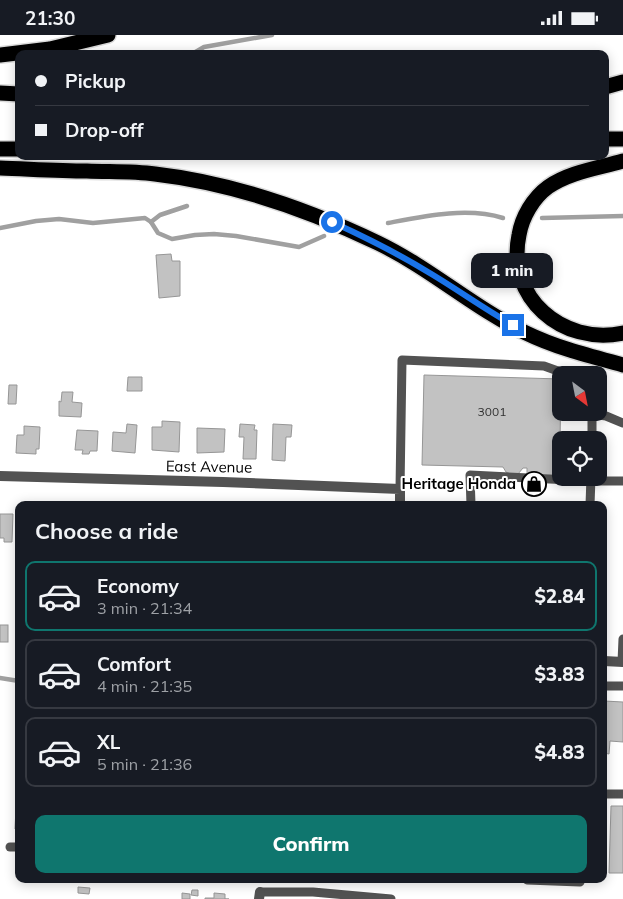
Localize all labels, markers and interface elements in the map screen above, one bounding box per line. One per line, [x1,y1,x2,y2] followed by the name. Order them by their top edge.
[25,6,75,30] text: 21:30
[65,69,126,93] text: Pickup
[65,118,143,142] text: Drop-off
[321,211,343,233] route start
[472,253,554,287] callout: 1 min
[491,260,533,280] text: 1 min
[502,314,524,336] route end
[552,366,608,421] north arrow
[552,366,607,486] map controls
[478,404,506,419] house number: 3001
[552,431,607,486] button: locate
[166,456,252,477] street label: East Avenue
[521,471,547,497] shop icon: Heritage Honda
[402,474,516,493] place label: Heritage Honda
[35,517,178,545] text: Choose a ride
[37,574,82,619] icon: car
[97,574,179,598] text: Economy
[534,584,585,608] text: $2.84
[97,598,192,618] text: 3 min · 21:34
[37,652,82,697] icon: car
[97,652,171,676] text: Comfort
[534,662,585,686] text: $3.83
[97,676,192,696] text: 4 min · 21:35
[37,730,82,775] icon: car
[97,730,120,754] text: XL
[534,740,585,764] text: $4.83
[97,754,192,774] text: 5 min · 21:36
[35,815,587,873] button: Confirm

